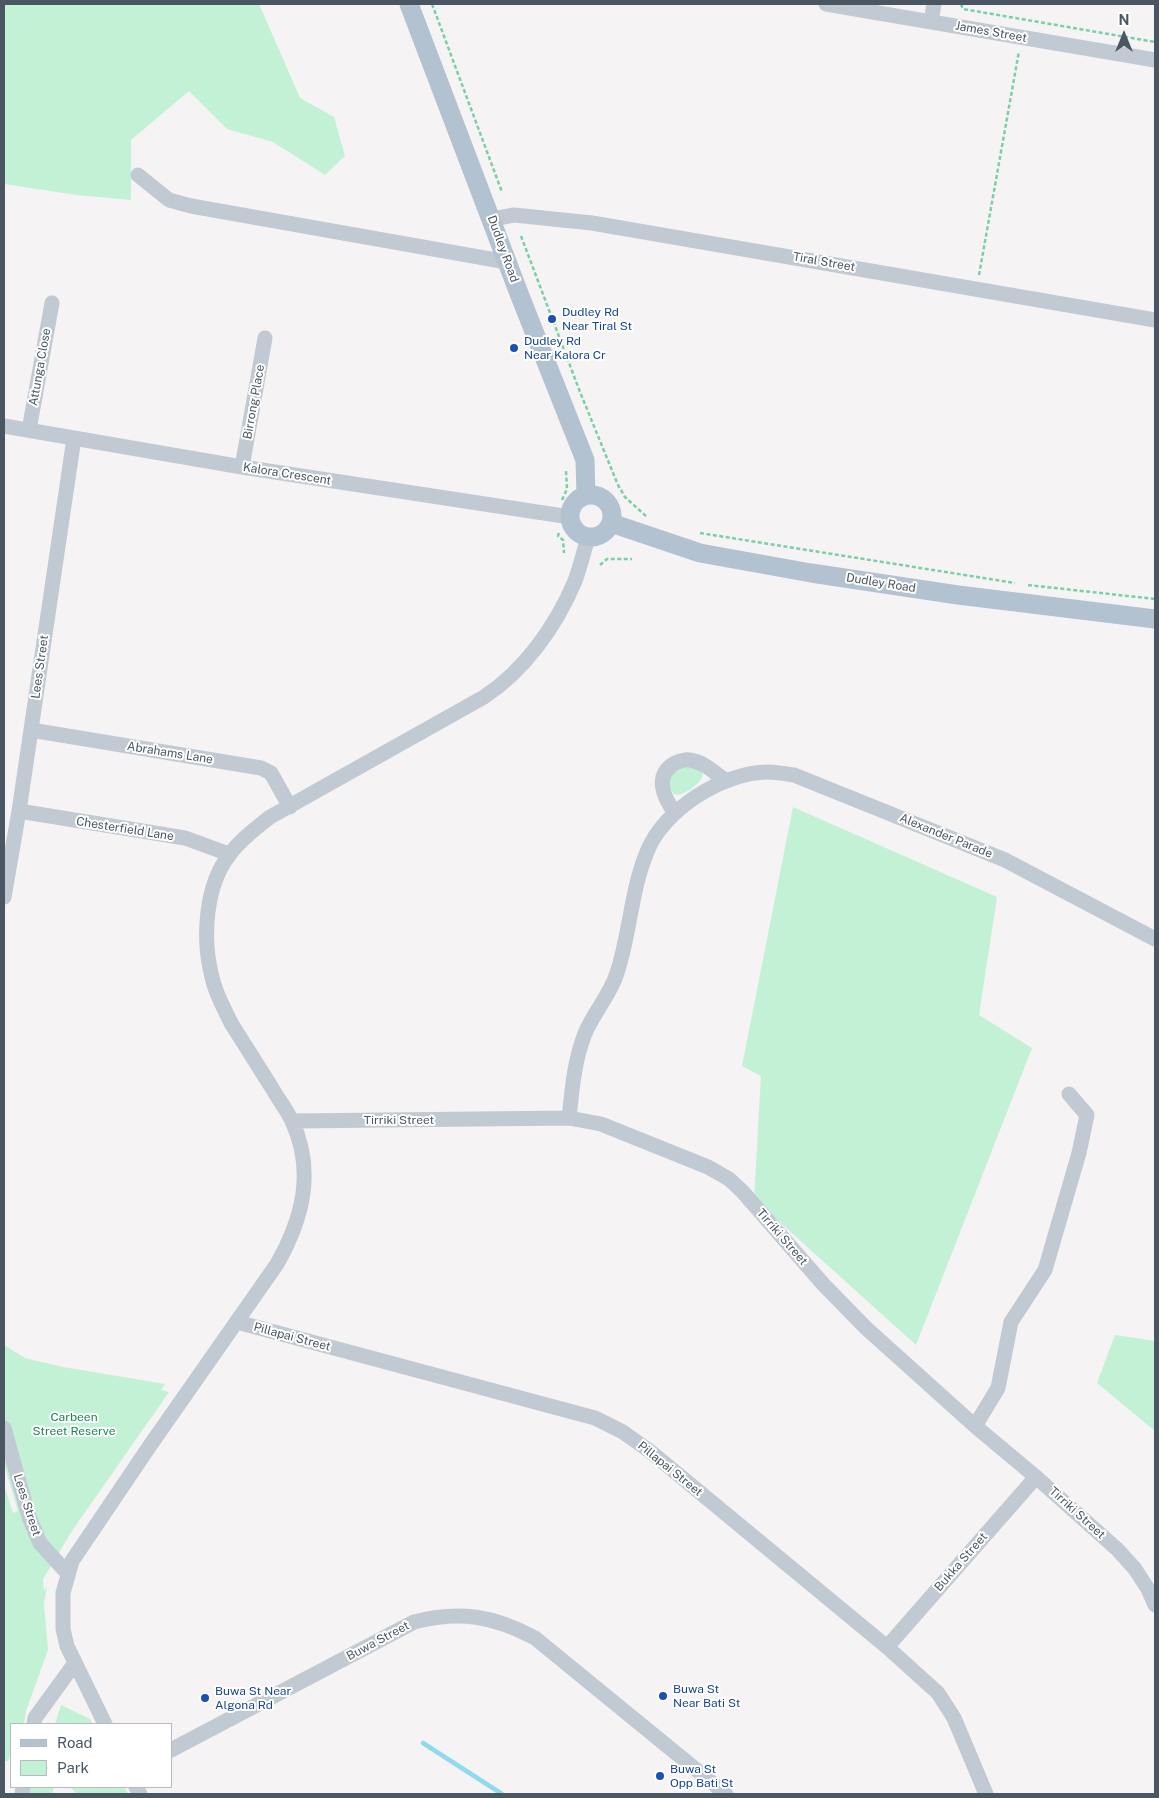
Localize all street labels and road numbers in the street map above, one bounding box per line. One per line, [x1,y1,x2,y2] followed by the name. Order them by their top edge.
[954,19,1028,45] street label: James Street
[484,213,522,285] street label: Dudley Road
[792,249,856,275] street label: Tiral Street
[26,327,54,407] street label: Attunga Close
[240,364,268,440] street label: Birrong Place
[242,460,332,488] street label: Kalora Crescent
[845,570,917,596] street label: Dudley Road
[28,634,52,700] street label: Lees Street
[126,739,214,767] street label: Abrahams Lane
[897,811,995,861] street label: Alexander Parade
[75,814,175,844] street label: Chesterfield Lane
[364,1113,434,1127] street label: Tirriki Street
[754,1206,810,1268] street label: Tirriki Street
[252,1320,332,1354] street label: Pillapai Street
[635,1439,705,1499] street label: Pillapai Street
[10,1472,44,1538] street label: Lees Street
[1046,1484,1108,1542] street label: Tirriki Street
[932,1530,990,1594] street label: Bukka Street
[344,1618,412,1664] street label: Buwa Street

